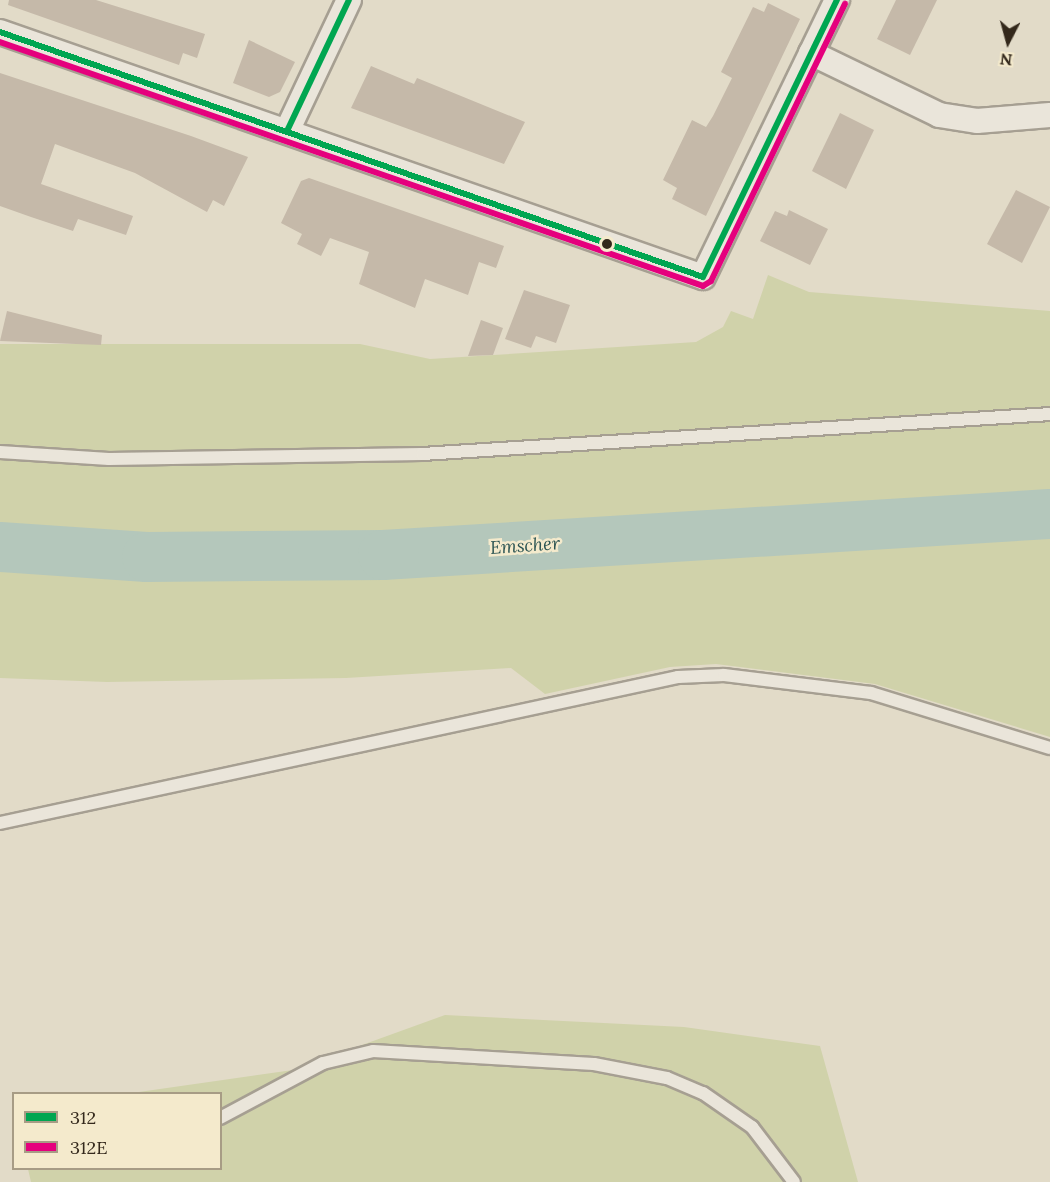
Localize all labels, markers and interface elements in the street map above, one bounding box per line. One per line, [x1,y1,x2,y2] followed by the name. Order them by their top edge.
[978,12,1038,72] north arrow
[999,49,1013,70] text: N
[601,238,613,250] unlabelled marker
[489,533,561,559] water label: Emscher
[12,1092,222,1170] legend
[70,1106,96,1129] text: 312
[70,1136,107,1159] text: 312E

